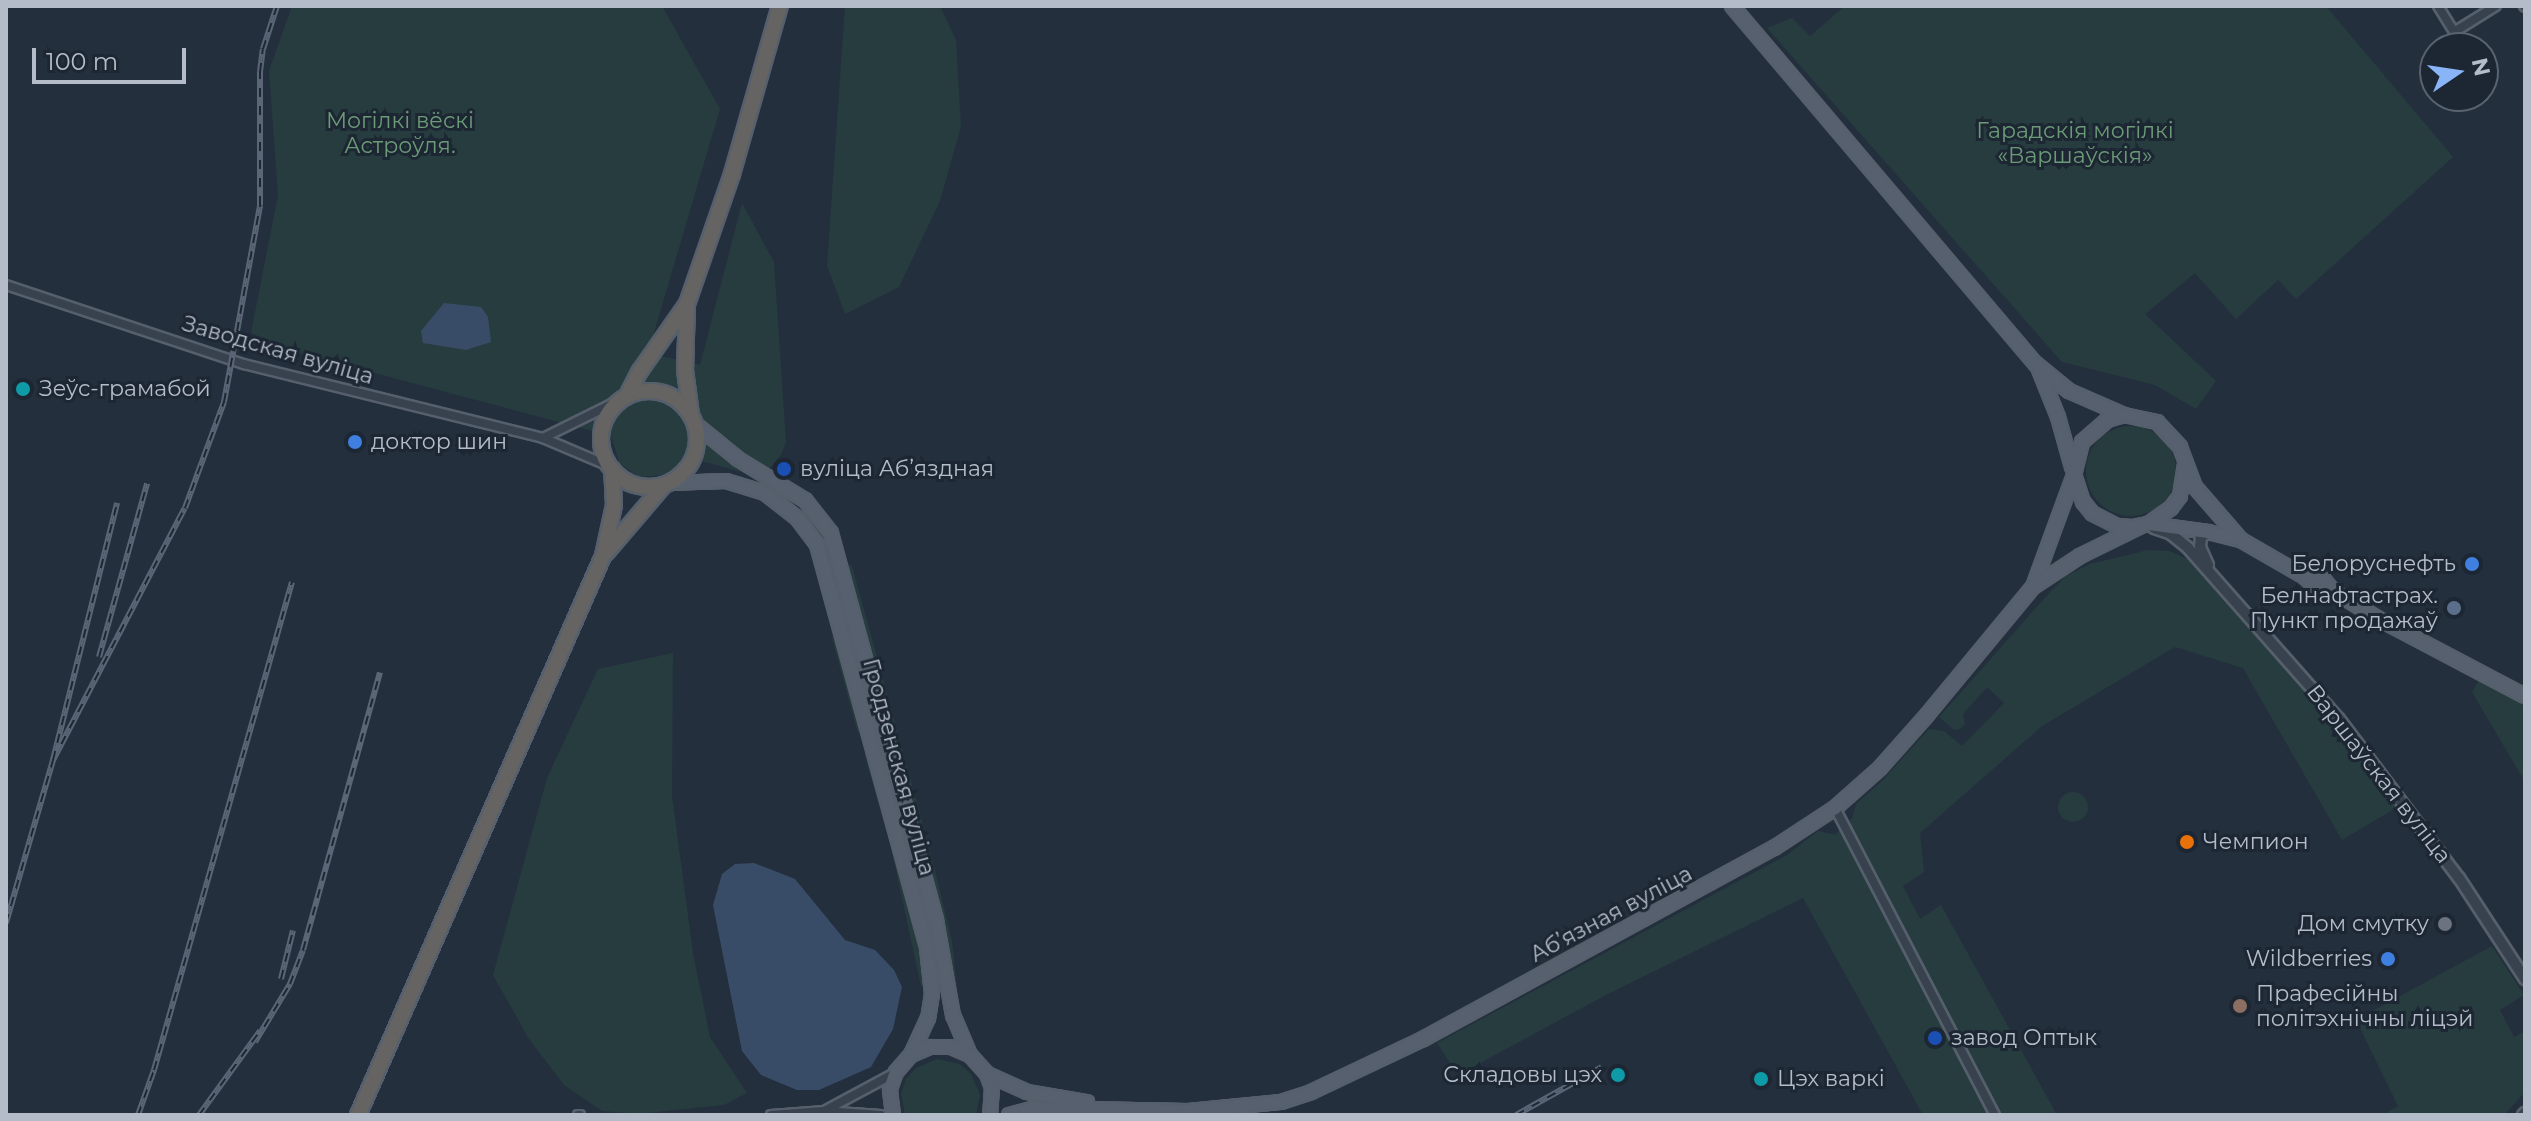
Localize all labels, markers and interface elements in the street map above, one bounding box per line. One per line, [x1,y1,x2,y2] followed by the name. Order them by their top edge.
[36,32,190,82] scale bar
[2419,32,2499,112] north arrow
[46,47,118,76] text: 100 m
[2466,55,2496,79] text: N
[326,107,474,158] park label: Могілкі вёскі Астроўля.
[1976,117,2174,168] park label: Гарадскія могілкі «Варшаўскія»
[179,310,377,390] street label: Заводская вуліца
[39,376,211,402] place label: Зеўс-грамабой
[14,380,32,398] marker: Зеўс-грамабой
[371,429,507,455] place label: доктор шин
[346,433,364,451] marker: доктор шин
[800,456,994,482] place label: вуліца Абʼяздная
[775,460,793,478] marker: вуліца Абʼяздная
[2292,551,2456,577] place label: Белоруснефть
[2463,555,2481,573] marker: Белоруснефть
[2250,582,2438,634] place label: Белнафтастрах. Пункт продажаў
[2445,599,2463,617] marker: Белнафтастрах. Пункт продажаў
[857,656,941,878] street label: Гродзенская вуліца
[2301,679,2457,869] street label: Варшаўская вуліца
[2203,829,2309,855] place label: Чемпион
[2178,833,2196,851] marker: Чемпион
[1525,860,1697,968] street label: Абʼязная вуліца
[2298,911,2429,937] place label: Дом смутку
[2436,915,2454,933] marker: Дом смутку
[2246,946,2372,972] place label: Wildberries
[2379,950,2397,968] marker: Wildberries
[2256,980,2473,1032] place label: Прафесійны політэхнічны ліцэй
[2231,997,2249,1015] marker: Прафесійны політэхнічны ліцэй
[1951,1025,2097,1051] place label: завод Оптык
[1926,1029,1944,1047] marker: завод Оптык
[1443,1062,1602,1088] place label: Складовы цэх
[1609,1066,1627,1084] marker: Складовы цэх
[1777,1066,1885,1092] place label: Цэх варкі
[1752,1070,1770,1088] marker: Цэх варкі

